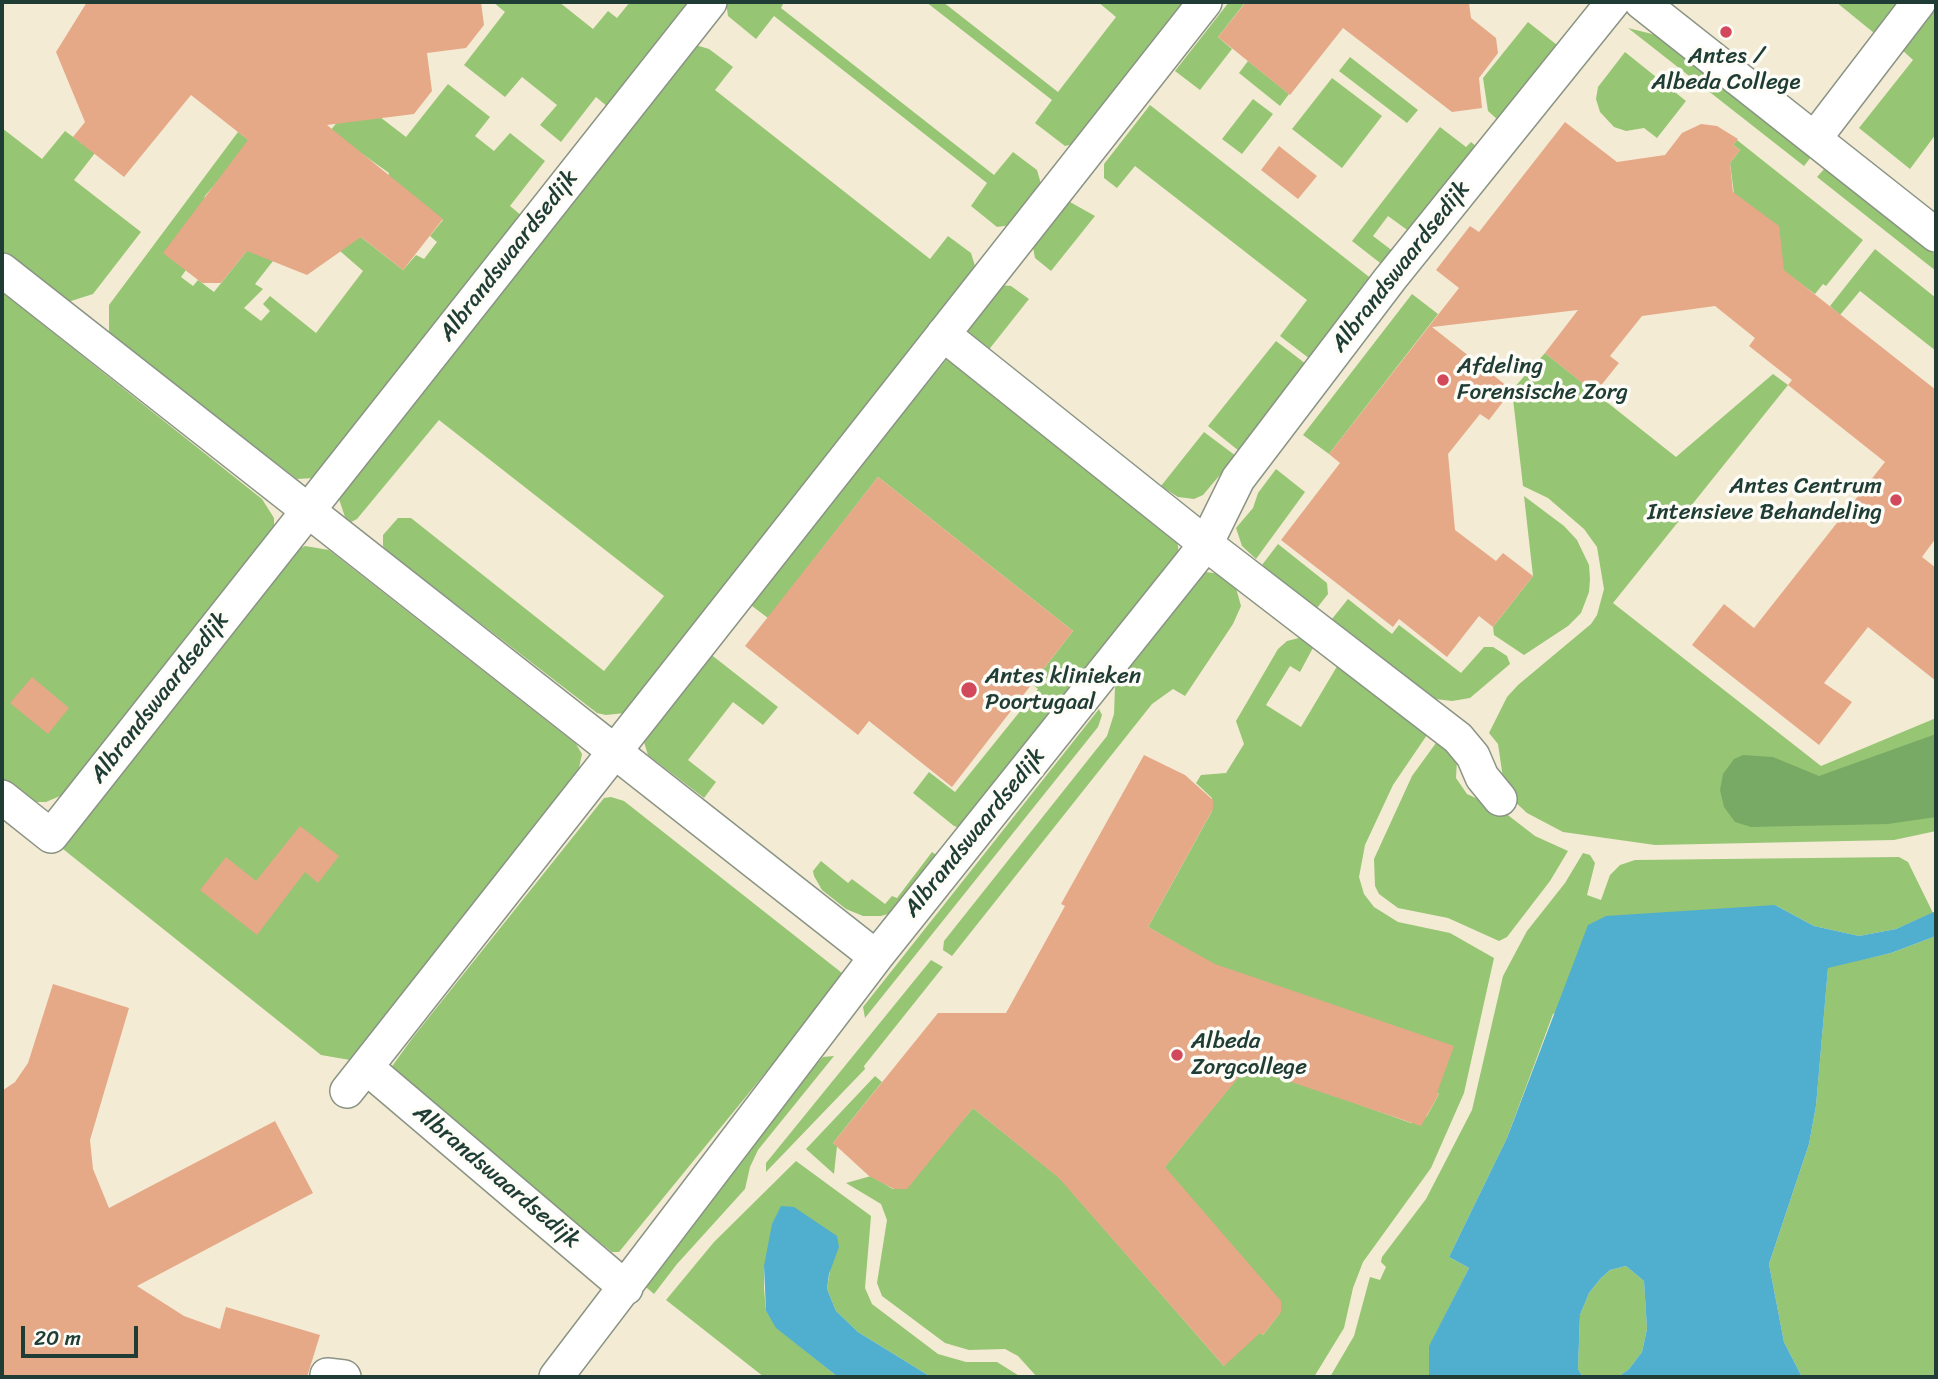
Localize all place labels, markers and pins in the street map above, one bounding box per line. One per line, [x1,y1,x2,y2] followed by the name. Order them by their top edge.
[1718,24,1734,40] marker: Antes / Albeda College
[1651,43,1801,97] place label: Antes / Albeda College
[1457,353,1628,407] place label: Afdeling Forensische Zorg
[1435,372,1451,388] marker: Afdeling Forensische Zorg
[1647,473,1882,527] place label: Antes Centrum Intensieve Behandeling
[1888,492,1904,508] marker: Antes Centrum Intensieve Behandeling
[985,663,1141,717] place label: Antes klinieken Poortugaal
[959,680,979,700] marker: Antes klinieken Poortugaal
[1191,1028,1307,1082] place label: Albeda Zorgcollege
[1169,1047,1185,1063] marker: Albeda Zorgcollege

